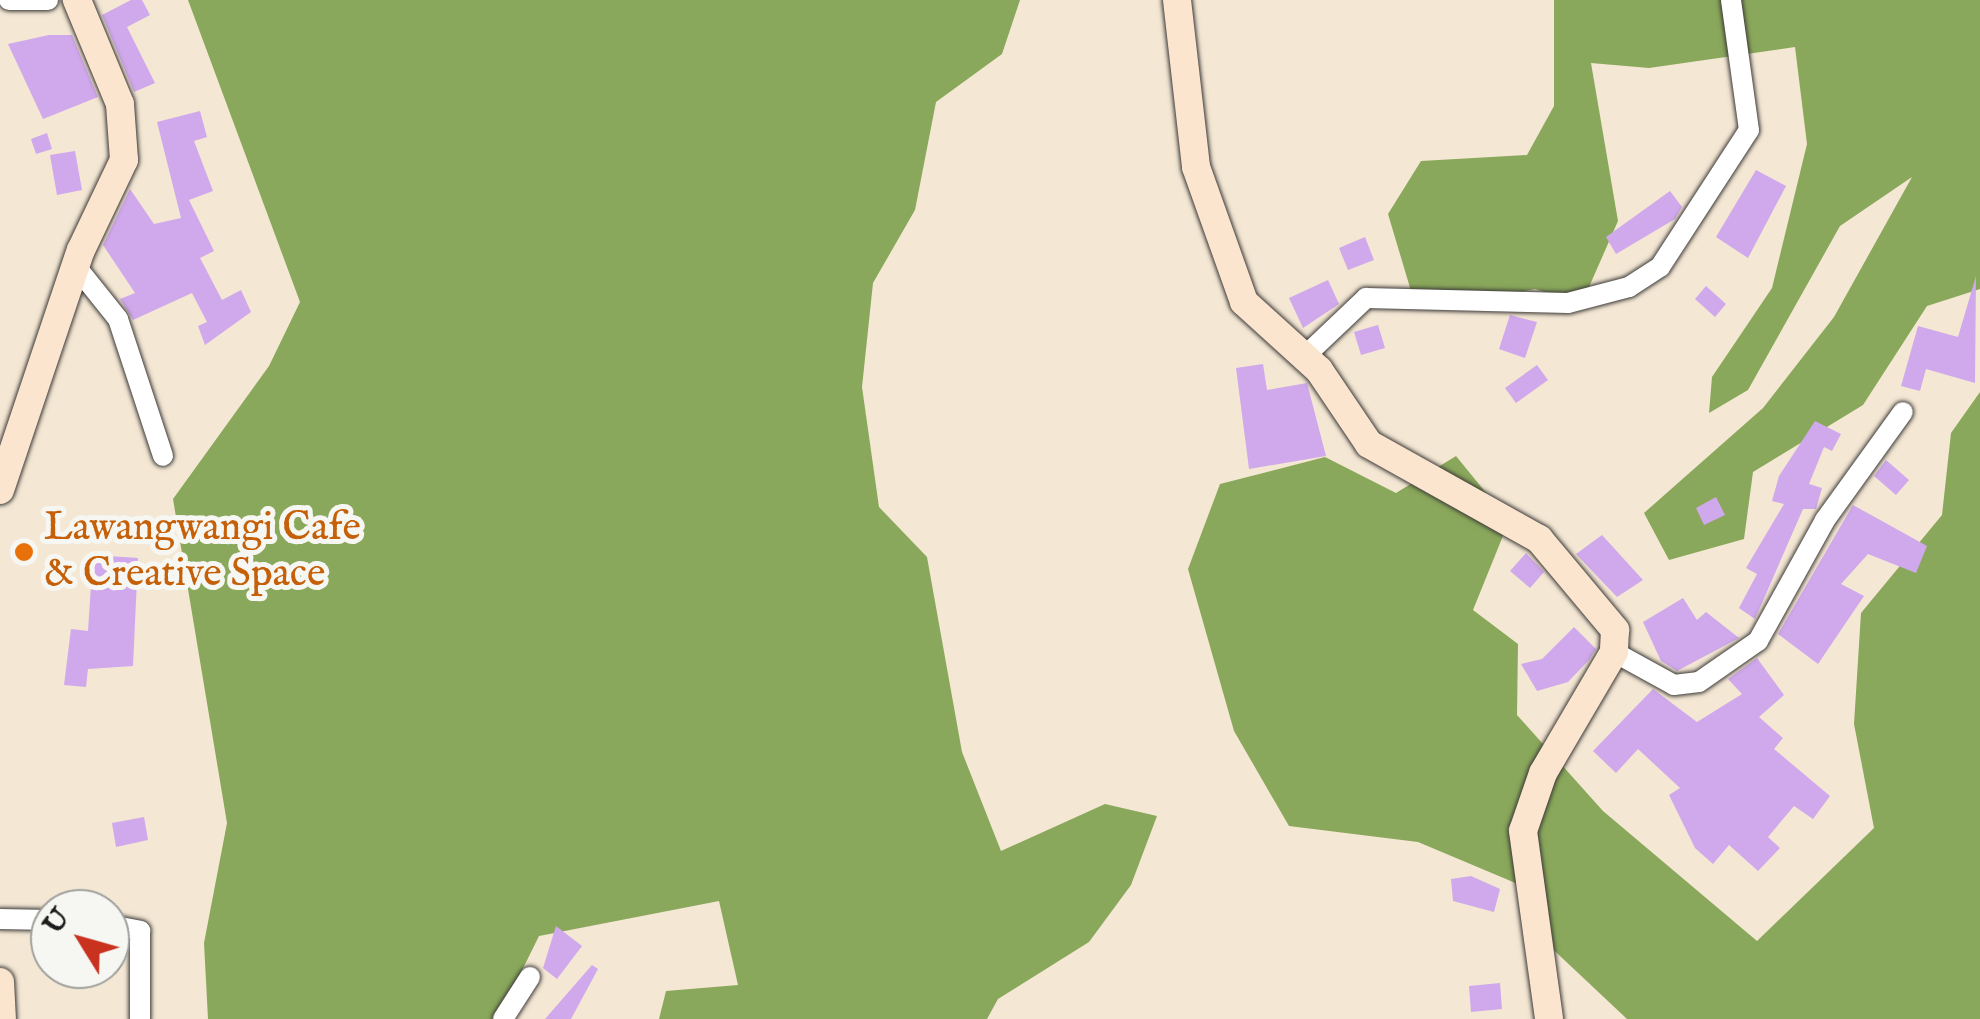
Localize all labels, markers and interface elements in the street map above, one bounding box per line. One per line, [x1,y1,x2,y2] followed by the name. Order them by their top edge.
[44,505,361,599] place label: Lawangwangi Cafe & Creative Space
[13,541,35,563] marker: Lawangwangi Cafe & Creative Space
[30,889,130,989] north arrow
[36,902,78,942] text: U

